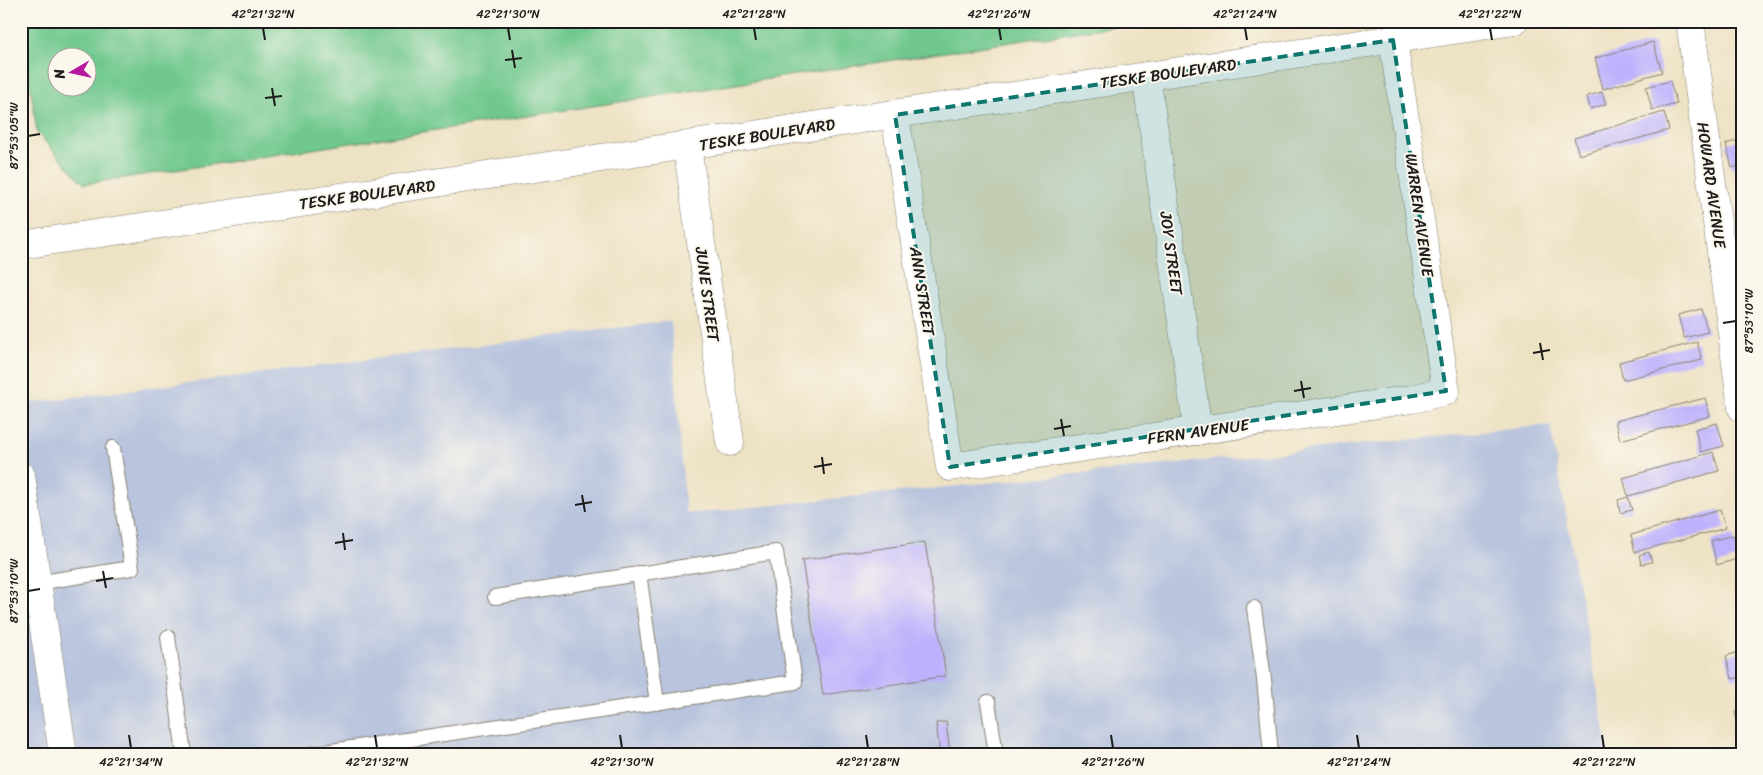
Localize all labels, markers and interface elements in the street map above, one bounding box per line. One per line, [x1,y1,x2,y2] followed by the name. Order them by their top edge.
[232,3,295,25] text: 42°21'32"N
[476,3,540,25] text: 42°21'30"N
[722,3,786,25] text: 42°21'28"N
[967,3,1031,25] text: 42°21'26"N
[1213,3,1278,25] text: 42°21'24"N
[1458,3,1522,25] text: 42°21'22"N
[48,48,98,98] north arrow
[1098,50,1238,97] street label: TESKE BOULEVARD
[47,67,73,82] text: N
[3,102,25,169] text: 87°53'05"W
[697,109,837,160] street label: TESKE BOULEVARD
[1688,120,1735,251] street label: HOWARD AVENUE
[1396,152,1443,280] street label: WARREN AVENUE
[297,171,437,218] street label: TESKE BOULEVARD
[1151,209,1192,298] street label: JOY STREET
[901,243,944,339] street label: ANN STREET
[686,244,729,344] street label: JUNE STREET
[1738,288,1760,353] text: 87°53'10"W
[1145,410,1252,453] street label: FERN AVENUE
[3,558,25,623] text: 87°53'10"W
[99,751,163,773] text: 42°21'34"N
[346,751,409,773] text: 42°21'32"N
[590,751,654,773] text: 42°21'30"N
[836,751,900,773] text: 42°21'28"N
[1081,751,1145,773] text: 42°21'26"N
[1327,751,1392,773] text: 42°21'24"N
[1572,751,1636,773] text: 42°21'22"N

